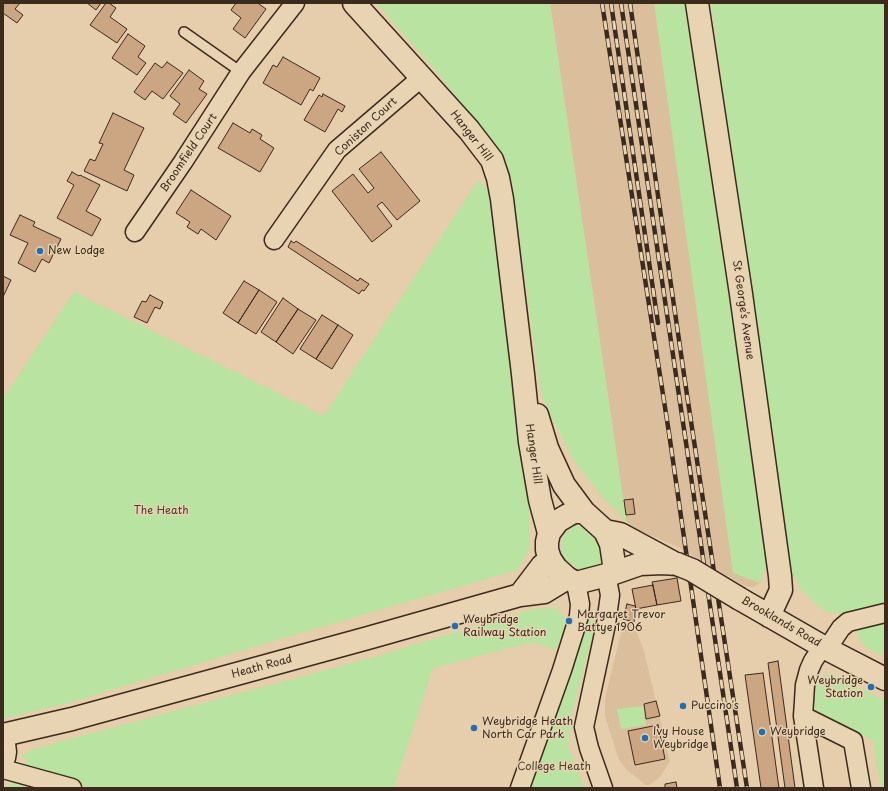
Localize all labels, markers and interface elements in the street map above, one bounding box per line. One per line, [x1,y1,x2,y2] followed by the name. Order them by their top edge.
[332,95,400,159] street label: Coniston Court
[447,108,495,164] street label: Hanger Hill
[158,111,220,195] street label: Broomfield Court
[48,244,105,258] place label: New Lodge
[35,246,45,256] marker: New Lodge
[729,259,757,361] street label: St George’s Avenue
[522,423,544,485] street label: Hanger Hill
[133,504,189,518] park label: The Heath
[739,594,823,650] street label: Brooklands Road
[577,608,665,634] place label: Margaret Trevor Battye 1906
[463,613,546,639] place label: Weybridge Railway Station
[564,616,574,626] marker: Margaret Trevor Battye 1906
[450,621,460,631] marker: Weybridge Railway Station
[230,653,294,681] street label: Heath Road
[807,674,863,700] place label: Weybridge Station
[866,682,876,692] marker: Weybridge Station
[691,699,739,713] place label: Puccino's
[678,701,688,711] marker: Puccino's
[482,715,573,741] place label: Weybridge Heath North Car Park
[469,723,479,733] marker: Weybridge Heath North Car Park
[653,725,709,751] place label: Ivy House Weybridge
[770,725,826,739] place label: Weybridge
[757,727,767,737] marker: Weybridge
[640,733,650,743] marker: Ivy House Weybridge
[517,760,591,774] park label: College Heath

